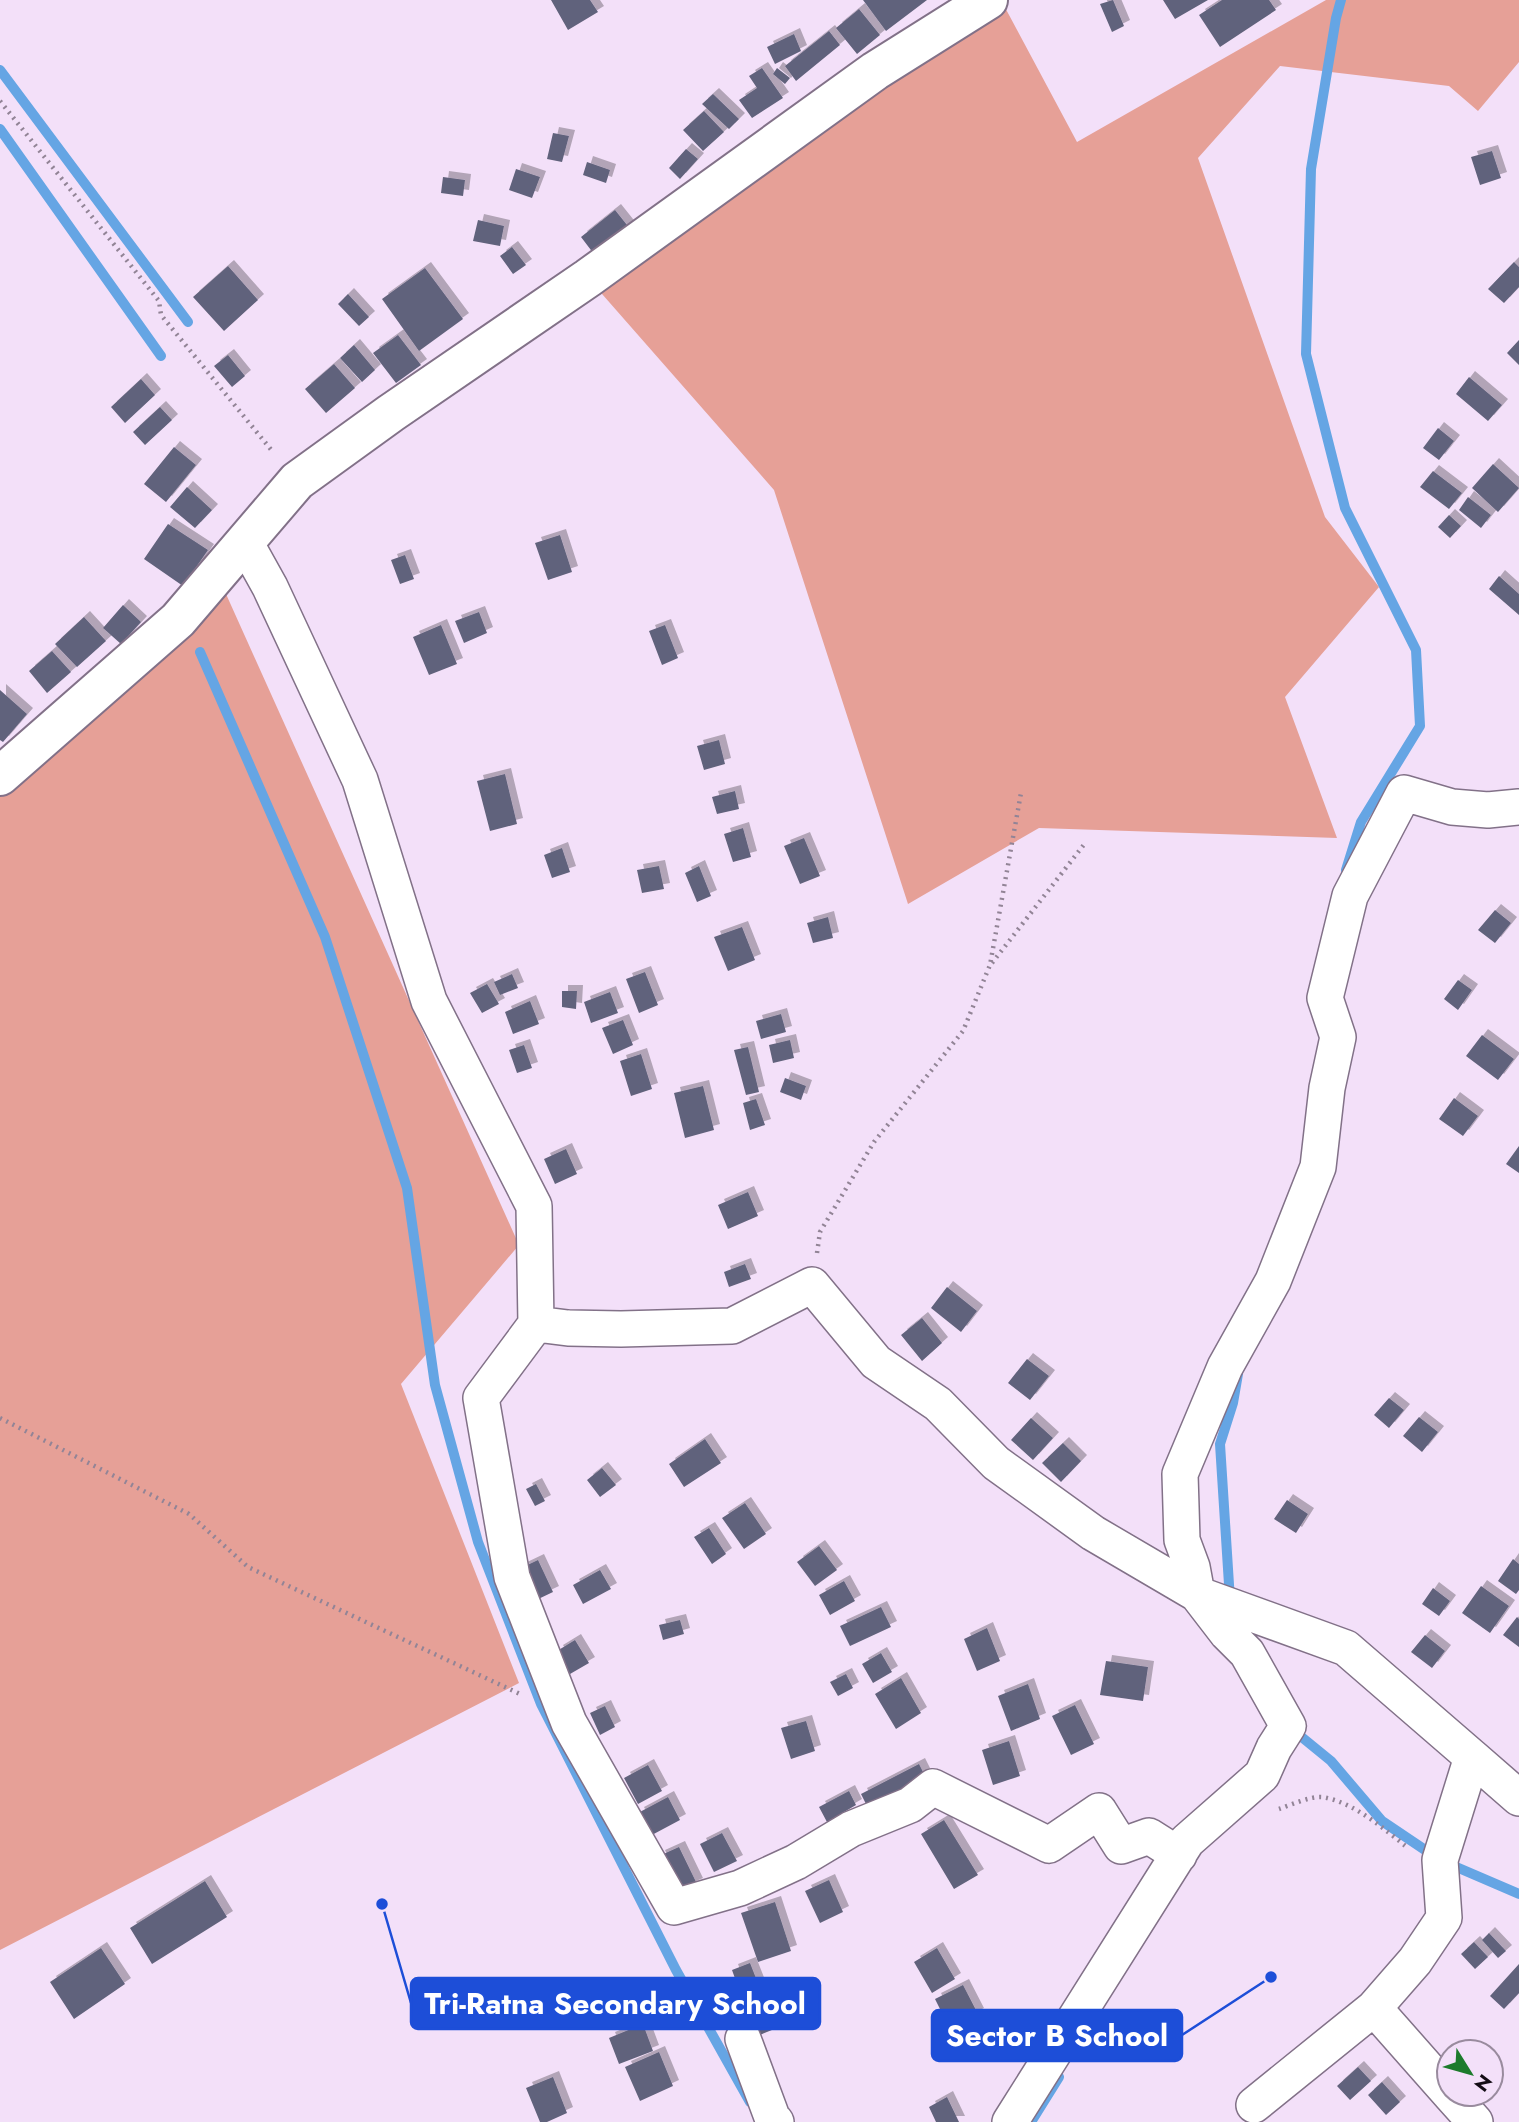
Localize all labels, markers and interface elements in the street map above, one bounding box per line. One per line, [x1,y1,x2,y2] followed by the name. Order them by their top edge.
[411,1978,820,2029] callout: Tri-Ratna Secondary School
[424,1982,806,2025] text: Tri-Ratna Secondary School
[932,2010,1182,2061] callout: Sector B School
[946,2014,1168,2057] text: Sector B School
[1435,2038,1505,2108] north arrow
[1468,2069,1499,2097] text: N

